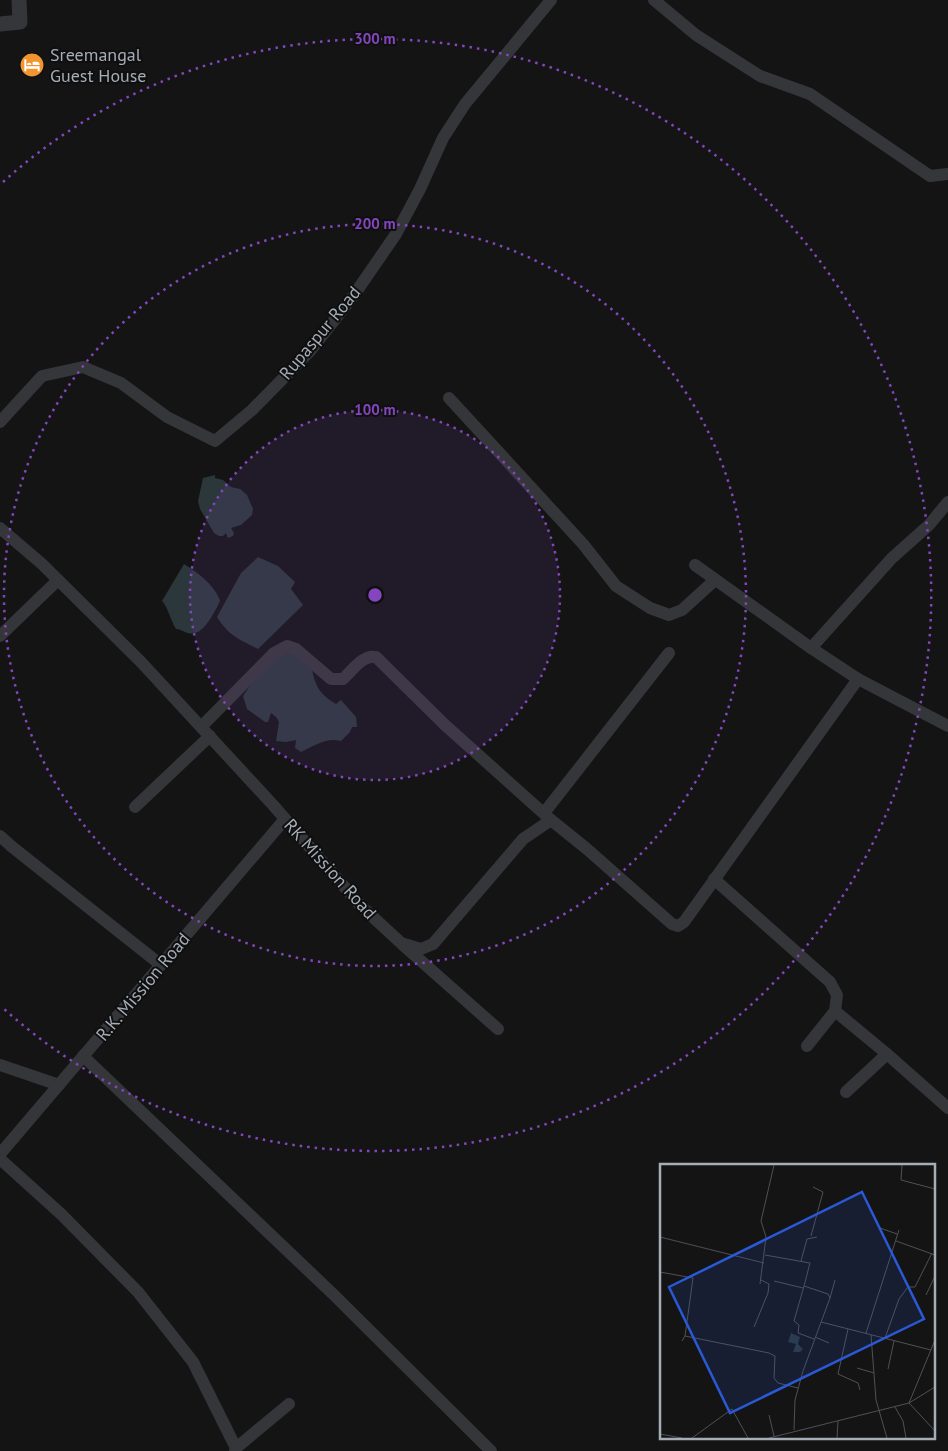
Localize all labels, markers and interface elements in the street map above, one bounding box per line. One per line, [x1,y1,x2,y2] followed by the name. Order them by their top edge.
[354,29,396,48] text: 300 m
[50,43,147,87] place label: Sreemangal Guest House
[19,52,45,78] hotel icon: Sreemangal Guest House
[354,214,396,233] text: 200 m
[274,281,365,384] street label: Rupaspur Road
[354,400,396,419] text: 100 m
[366,586,384,604] centre of rings
[279,814,382,924] street label: RK Mission Road
[91,928,195,1045] street label: R.K. Mission Road
[660,1164,936,1438] inset map

